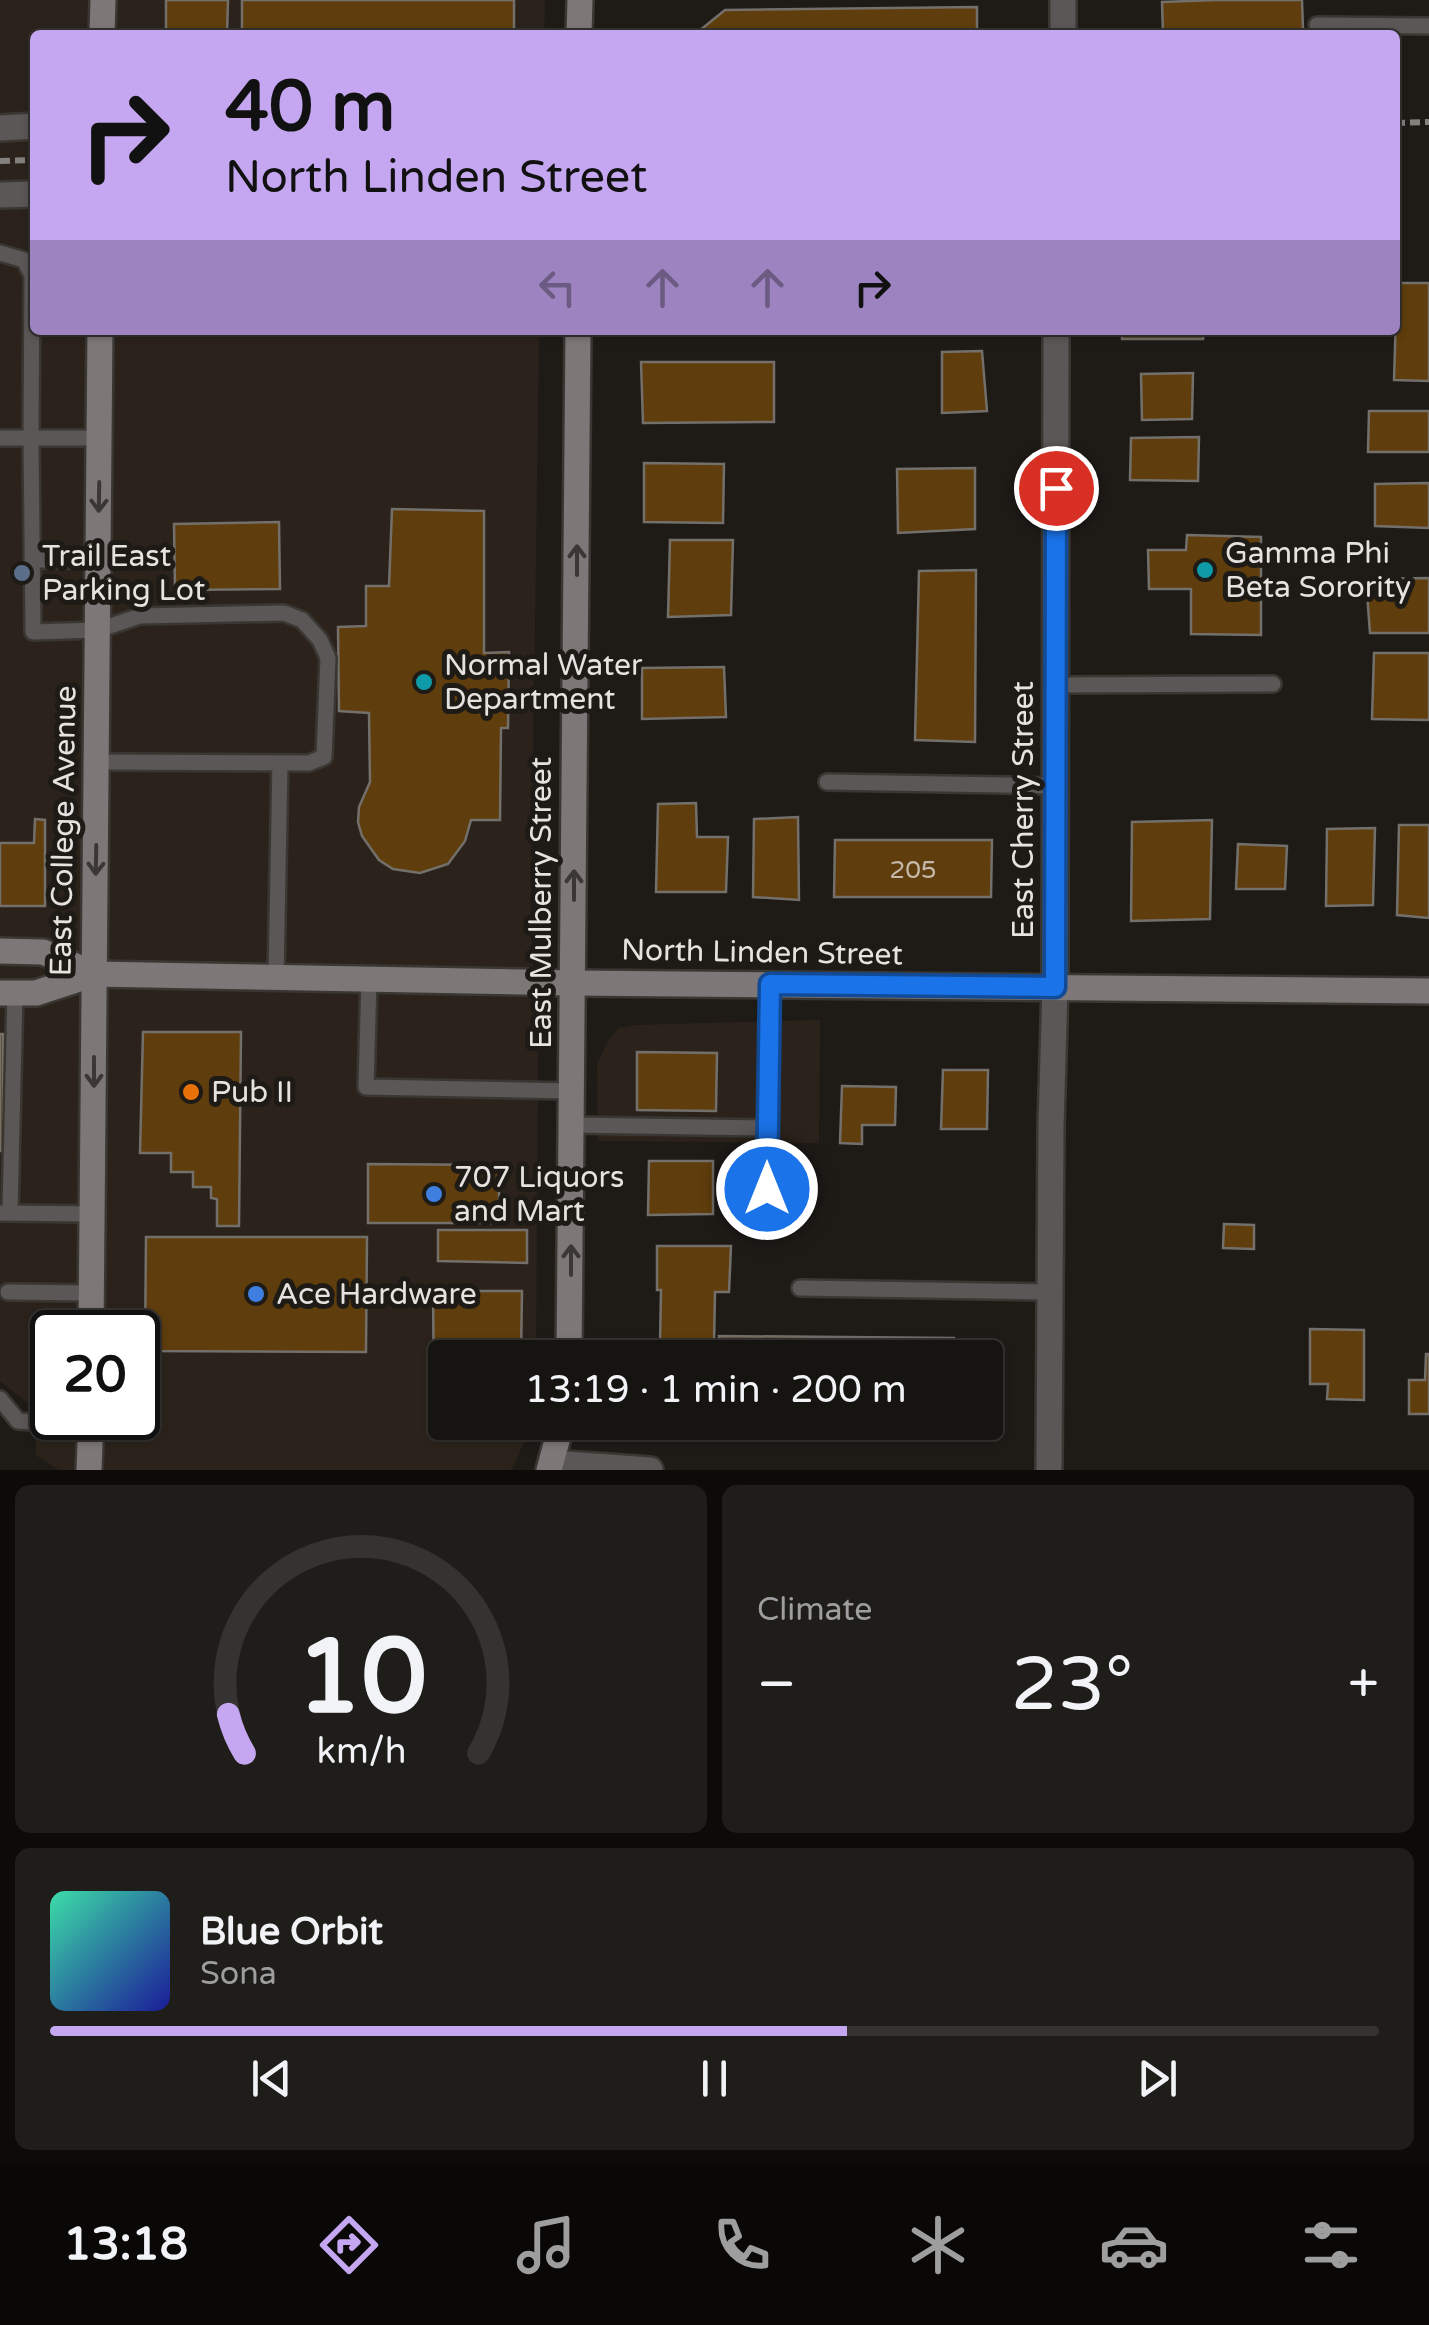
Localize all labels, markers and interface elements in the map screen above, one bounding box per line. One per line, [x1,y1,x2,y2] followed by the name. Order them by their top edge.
[225,66,395,150] text: 40 m
[60,70,190,200] icon: right
[225,151,648,205] text: North Linden Street
[530,260,585,315] icon: left
[635,260,690,315] icon: ahead
[740,260,795,315] icon: ahead
[845,260,900,315] icon: right
[1014,446,1099,531] pin
[1029,461,1084,516] icon: arrive
[90,480,108,513] one-way arrow
[1225,535,1411,606] place label: Gamma Phi Beta Sorority
[42,538,205,609] place label: Trail East Parking Lot
[567,545,586,577] one-way arrow
[1194,559,1216,581] marker: Gamma Phi Beta Sorority
[11,562,33,584] marker: Trail East Parking Lot
[444,647,643,718] place label: Normal Water Department
[413,671,435,693] marker: Normal Water Department
[1005,681,1042,939] street label: East Cherry Street
[42,685,85,977] street label: East College Avenue
[523,757,560,1049] street label: East Mulberry Street
[86,843,105,875] one-way arrow
[889,855,937,885] house number: 205
[564,870,584,902] one-way arrow
[621,932,903,973] street label: North Linden Street
[84,1055,103,1087] one-way arrow
[211,1074,293,1111] place label: Pub II
[180,1081,202,1103] marker: Pub II
[715,1137,819,1241] position arrow
[454,1159,624,1230] place label: 707 Liquors and Mart
[423,1183,445,1205] marker: 707 Liquors and Mart
[562,1245,580,1278] one-way arrow
[276,1276,477,1313] place label: Ace Hardware
[245,1283,267,1305] marker: Ace Hardware
[30,1310,160,1440] speed limit sign: 20
[524,1367,907,1413] text: 13:19 · 1 min · 200 m
[757,1591,872,1629] text: Climate
[296,1616,426,1741] text: 10
[1011,1640,1133,1730] text: 23°
[757,1652,796,1718] text: −
[1348,1652,1379,1718] text: +
[316,1730,406,1773] text: km/h
[200,1909,383,1955] text: Blue Orbit
[200,1955,277,1993] text: Sona
[244,2051,299,2106] icon: previous
[687,2051,742,2106] icon: pause
[1130,2051,1185,2106] icon: next
[314,2210,384,2280] icon: directions
[511,2210,581,2280] icon: music
[707,2210,777,2280] icon: phone
[903,2210,973,2280] icon: climate
[1099,2210,1169,2280] icon: car
[1296,2210,1366,2280] icon: filters
[63,2218,188,2272] text: 13:18

